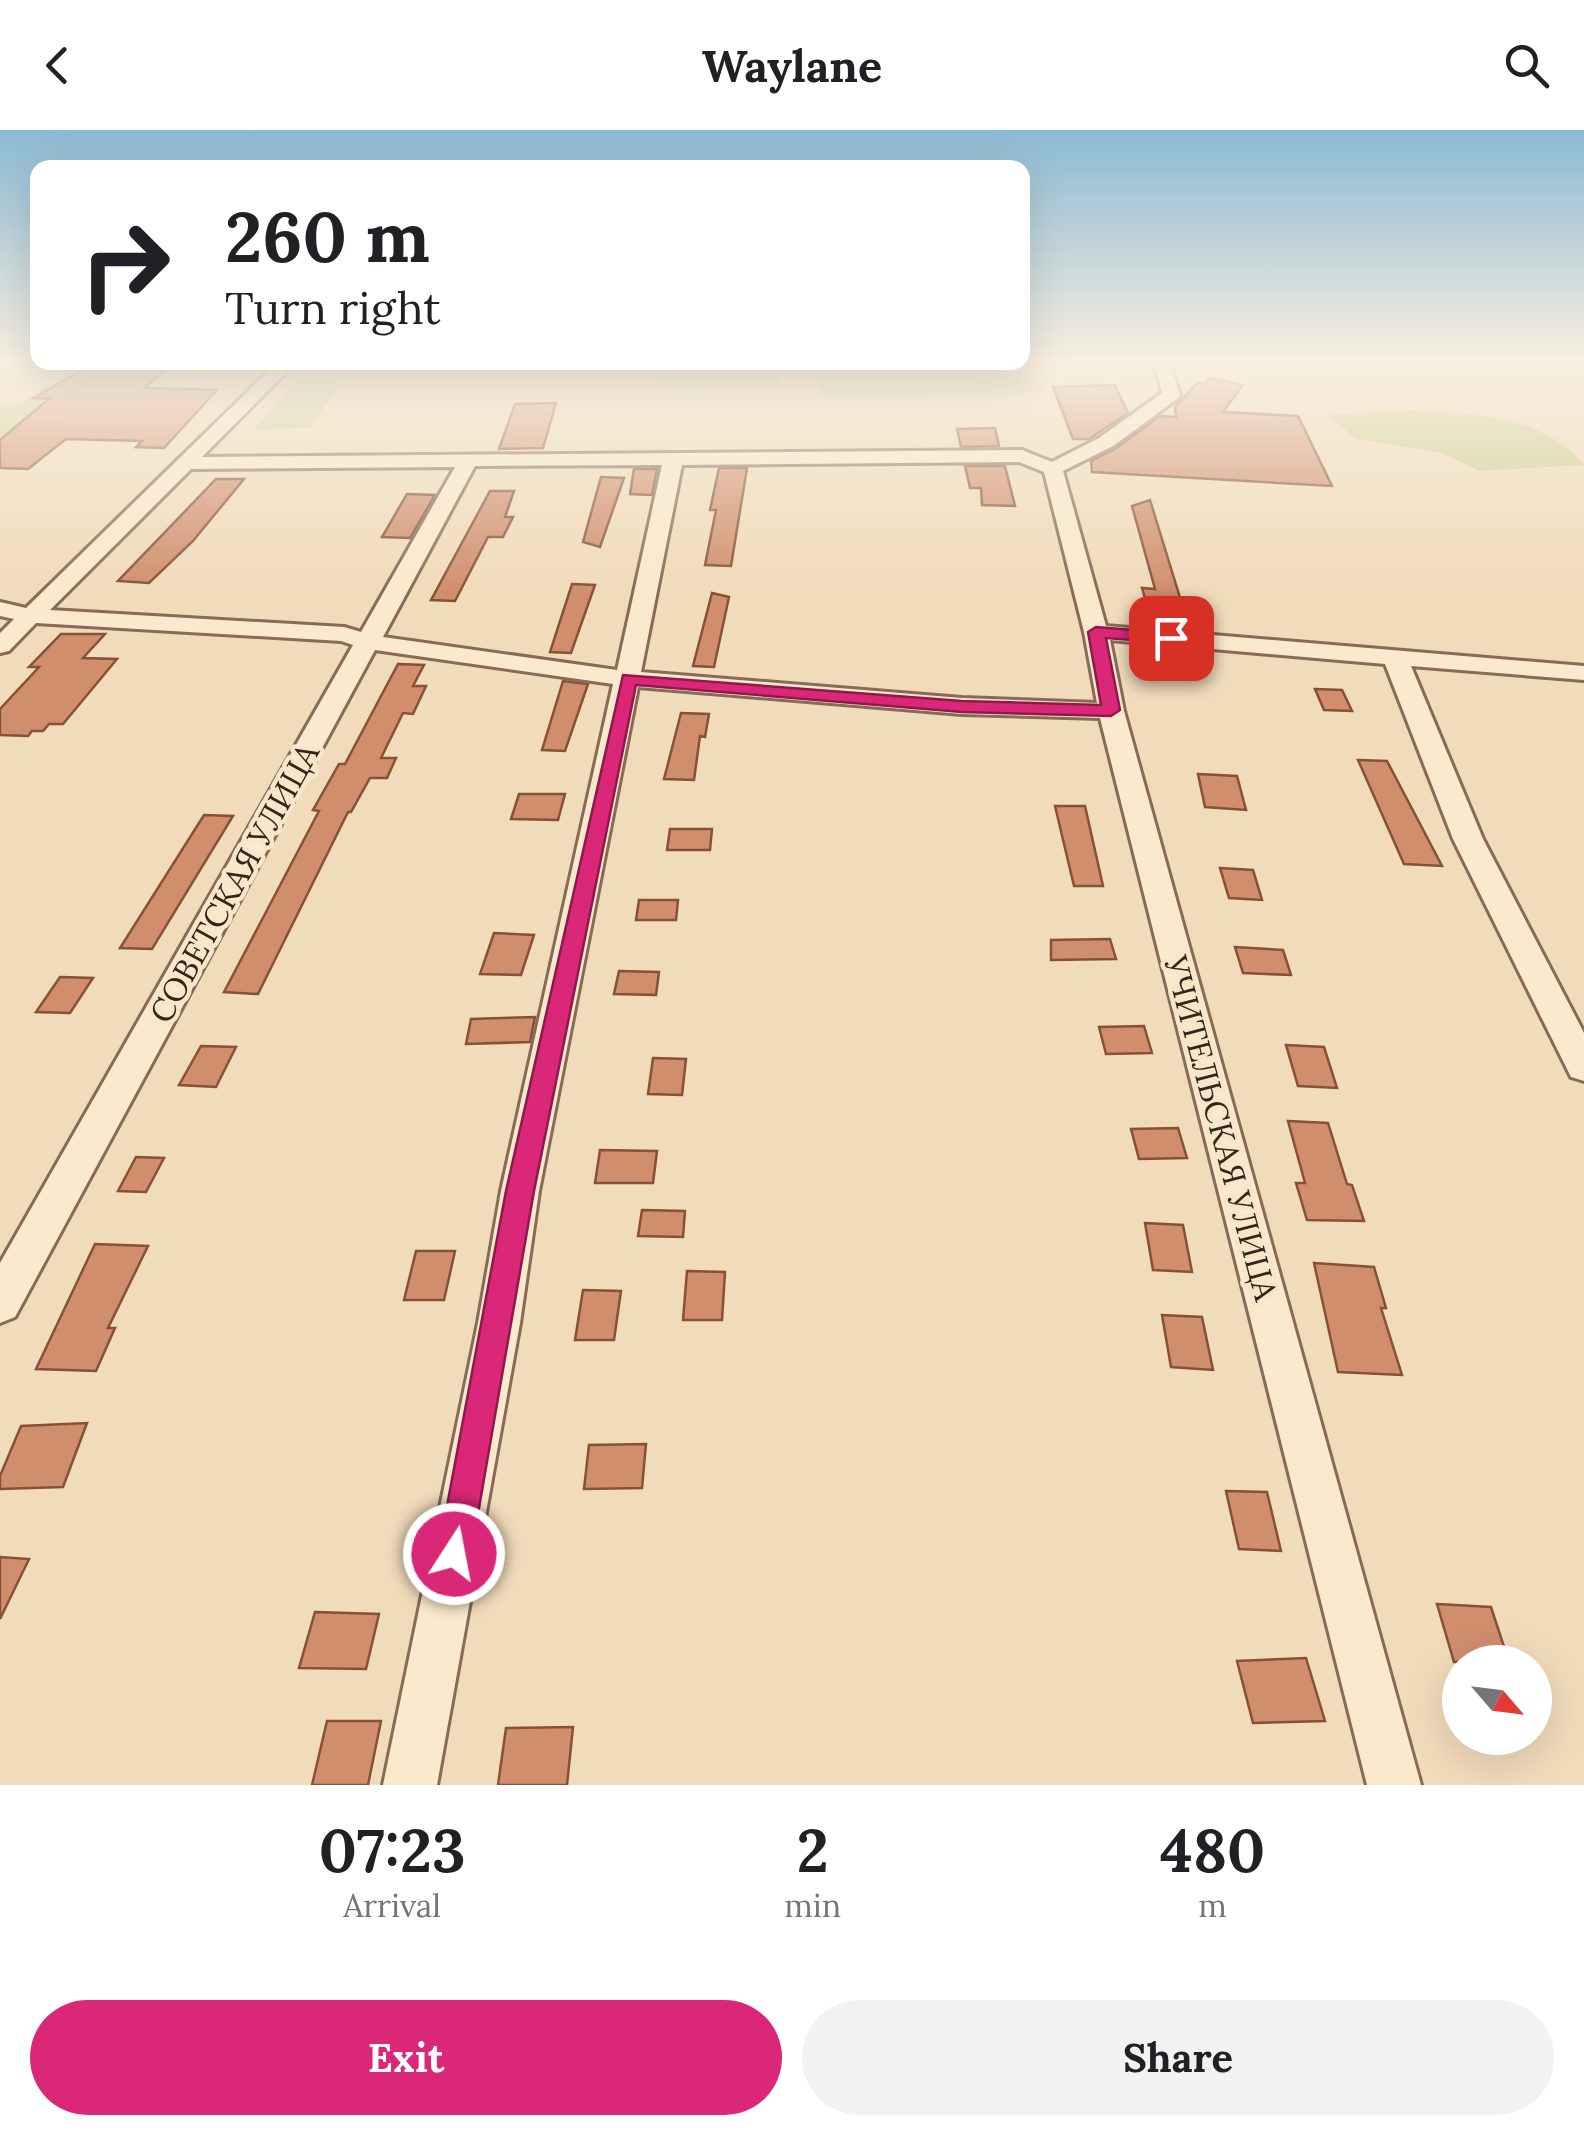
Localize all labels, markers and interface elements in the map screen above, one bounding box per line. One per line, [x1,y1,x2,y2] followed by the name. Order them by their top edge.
[702,37,882,94] text: Waylane
[30,38,85,93] icon: back
[1499,38,1554,93] icon: search
[225,192,430,281] text: 260 m
[60,200,190,330] icon: right
[225,279,441,336] text: Turn right
[1129,596,1214,681] pin
[1144,611,1199,666] icon: arrive
[140,735,328,1030] street label: СОВЕТСКАЯ УЛИЦА
[1155,950,1287,1306] street label: УЧИТЕЛЬСКАЯ УЛИЦА
[402,1502,506,1606] position arrow
[1442,1645,1552,1755] north arrow
[1442,1645,1552,1755] map controls
[319,1812,466,1888] text: 07:23
[797,1812,829,1888] text: 2
[1160,1812,1265,1888] text: 480
[343,1885,441,1926] text: Arrival
[784,1885,841,1926] text: min
[1198,1885,1227,1926] text: m
[30,2000,782,2115] button: Exit
[802,2000,1554,2115] button: Share

